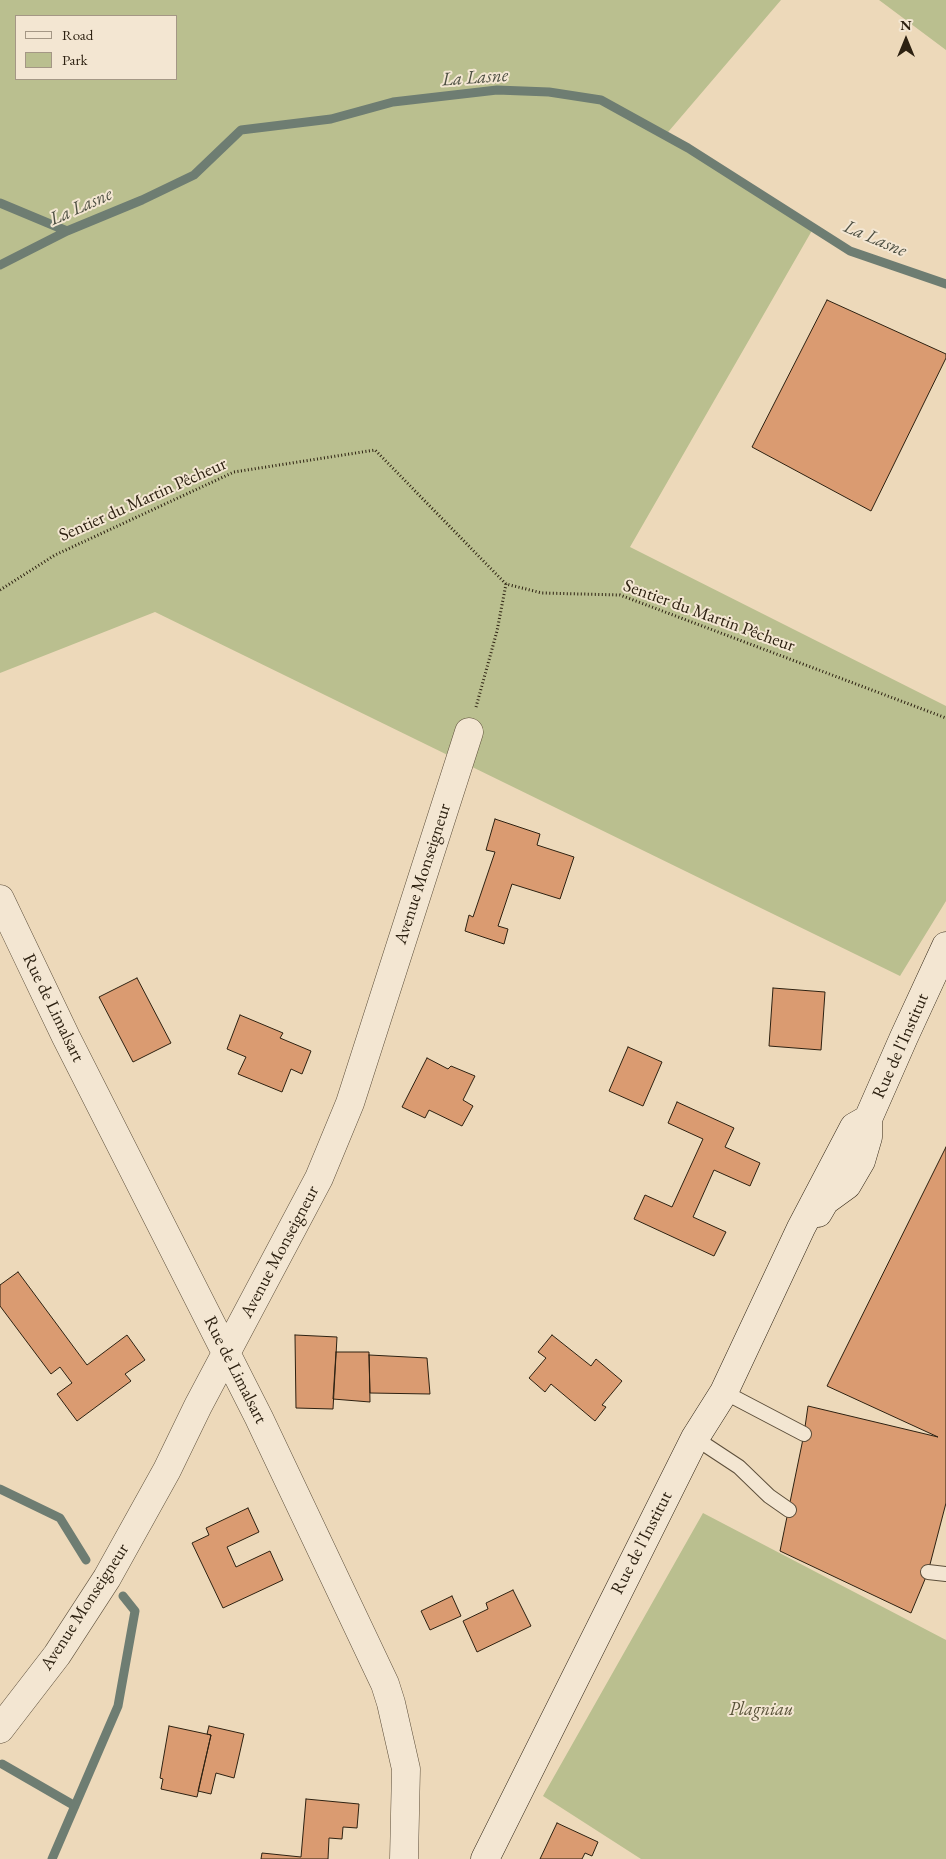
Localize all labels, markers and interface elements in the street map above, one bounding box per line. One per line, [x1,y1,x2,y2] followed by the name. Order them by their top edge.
[15,15,178,80] legend
[881,15,931,65] north arrow
[900,16,912,34] text: N
[62,25,93,44] text: Road
[62,50,88,69] text: Park
[441,64,509,92] water label: La Lasne
[46,183,116,231] water label: La Lasne
[840,216,910,262] water label: La Lasne
[56,453,230,547] street label: Sentier du Martin Pêcheur
[620,575,798,657] street label: Sentier du Martin Pêcheur
[390,801,456,947] street label: Avenue Monseigneur
[17,950,89,1066] street label: Rue de Limalsart
[868,990,934,1102] street label: Rue de l'Institut
[236,1182,324,1322] street label: Avenue Monseigneur
[199,1313,271,1427] street label: Rue de Limalsart
[607,1488,677,1598] street label: Rue de l'Institut
[36,1540,134,1674] street label: Avenue Monseigneur
[729,1699,793,1721] park label: Plagniau

